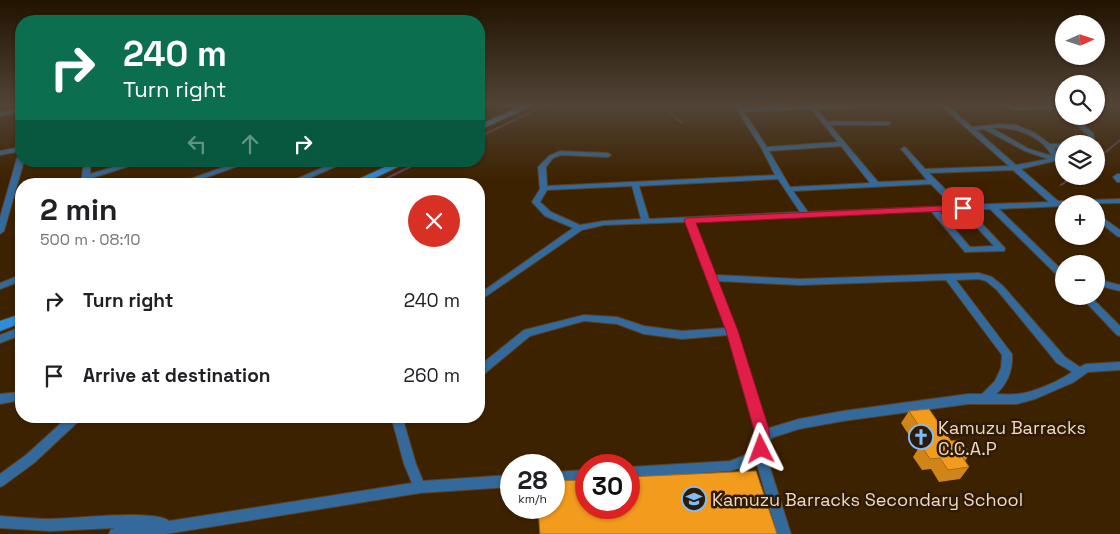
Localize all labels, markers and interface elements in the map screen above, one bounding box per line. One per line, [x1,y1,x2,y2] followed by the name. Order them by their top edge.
[1055,15,1105,65] north arrow
[1055,15,1105,305] map controls
[123,32,227,76] text: 240 m
[40,35,105,100] icon: right
[123,75,226,103] text: Turn right
[1055,75,1105,125] button: search
[183,130,211,158] icon: left
[236,130,264,158] icon: ahead
[289,130,317,158] icon: right
[1055,135,1105,185] button: layers
[942,187,984,229] pin
[40,190,118,229] text: 2 min
[949,194,977,222] icon: arrive
[408,195,460,247] button: close
[1055,195,1105,245] button: +
[40,229,140,250] text: 500 m · 08:10
[1055,255,1105,305] button: −
[40,287,68,315] icon: right
[83,288,173,313] text: Turn right
[404,288,460,313] text: 240 m
[40,362,68,390] icon: arrive
[83,363,271,388] text: Arrive at destination
[404,363,460,388] text: 260 m
[938,416,1086,460] place label: Kamuzu Barracks C.C.A.P
[734,422,786,474] position arrow
[908,424,934,450] church icon: Kamuzu Barracks C.C.A.P
[575,454,640,519] speed limit sign: 30
[518,464,547,496] text: 28
[681,486,707,512] school or university icon: Kamuzu Barracks Secondary School
[712,488,1023,511] place label: Kamuzu Barracks Secondary School
[518,491,547,507] text: km/h

